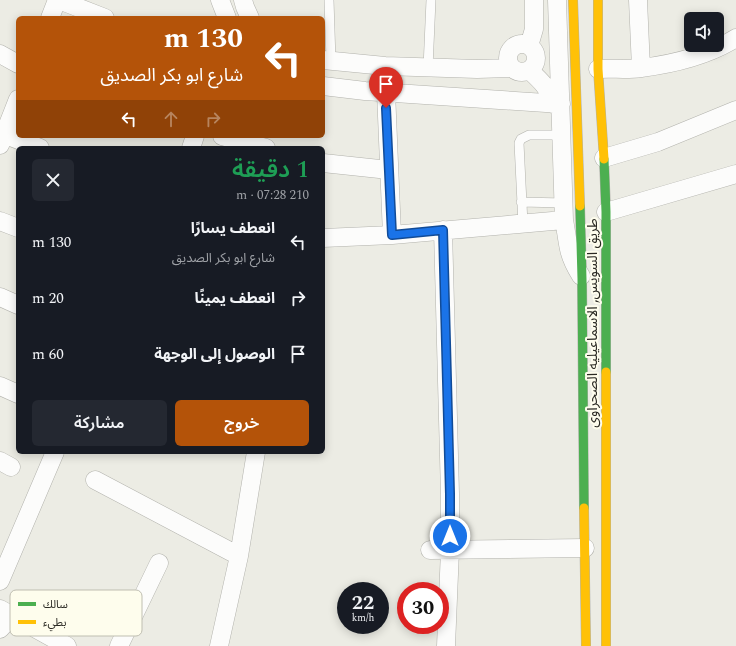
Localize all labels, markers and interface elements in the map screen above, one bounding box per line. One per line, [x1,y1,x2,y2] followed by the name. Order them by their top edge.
[684,12,724,52] map controls
[684,12,724,52] button: sound
[164,17,243,60] text: 130 m
[257,32,309,84] icon: left
[100,62,243,89] text: شارع ابو بكر الصديق
[369,67,403,108] pin
[375,73,397,95] icon: arrive
[118,108,140,130] icon: left
[160,108,182,130] icon: ahead
[202,108,224,130] icon: right
[232,152,309,188] text: 1 دقيقة
[32,159,74,201] button: close
[236,185,309,205] text: 210 m · 07:28
[191,217,275,240] text: انعطف يسارًا
[582,218,603,428] street label: طريق السويس, الاسماعيليه الصحراوى
[32,231,71,254] text: 130 m
[287,231,309,253] icon: left
[172,248,275,268] text: شارع ابو بكر الصديق
[32,287,64,310] text: 20 m
[195,287,275,310] text: انعطف يمينًا
[287,287,309,309] icon: right
[32,343,64,366] text: 60 m
[154,343,275,366] text: الوصول إلى الوجهة
[287,343,309,365] icon: arrive
[32,400,167,446] button: مشاركة
[175,400,309,446] button: خروج
[429,515,471,557] position arrow
[397,582,449,634] speed limit sign: 30
[352,588,374,618] text: 22
[10,590,142,636] legend
[43,596,68,613] text: سالك
[352,610,374,626] text: km/h
[43,614,66,632] text: بطيء

